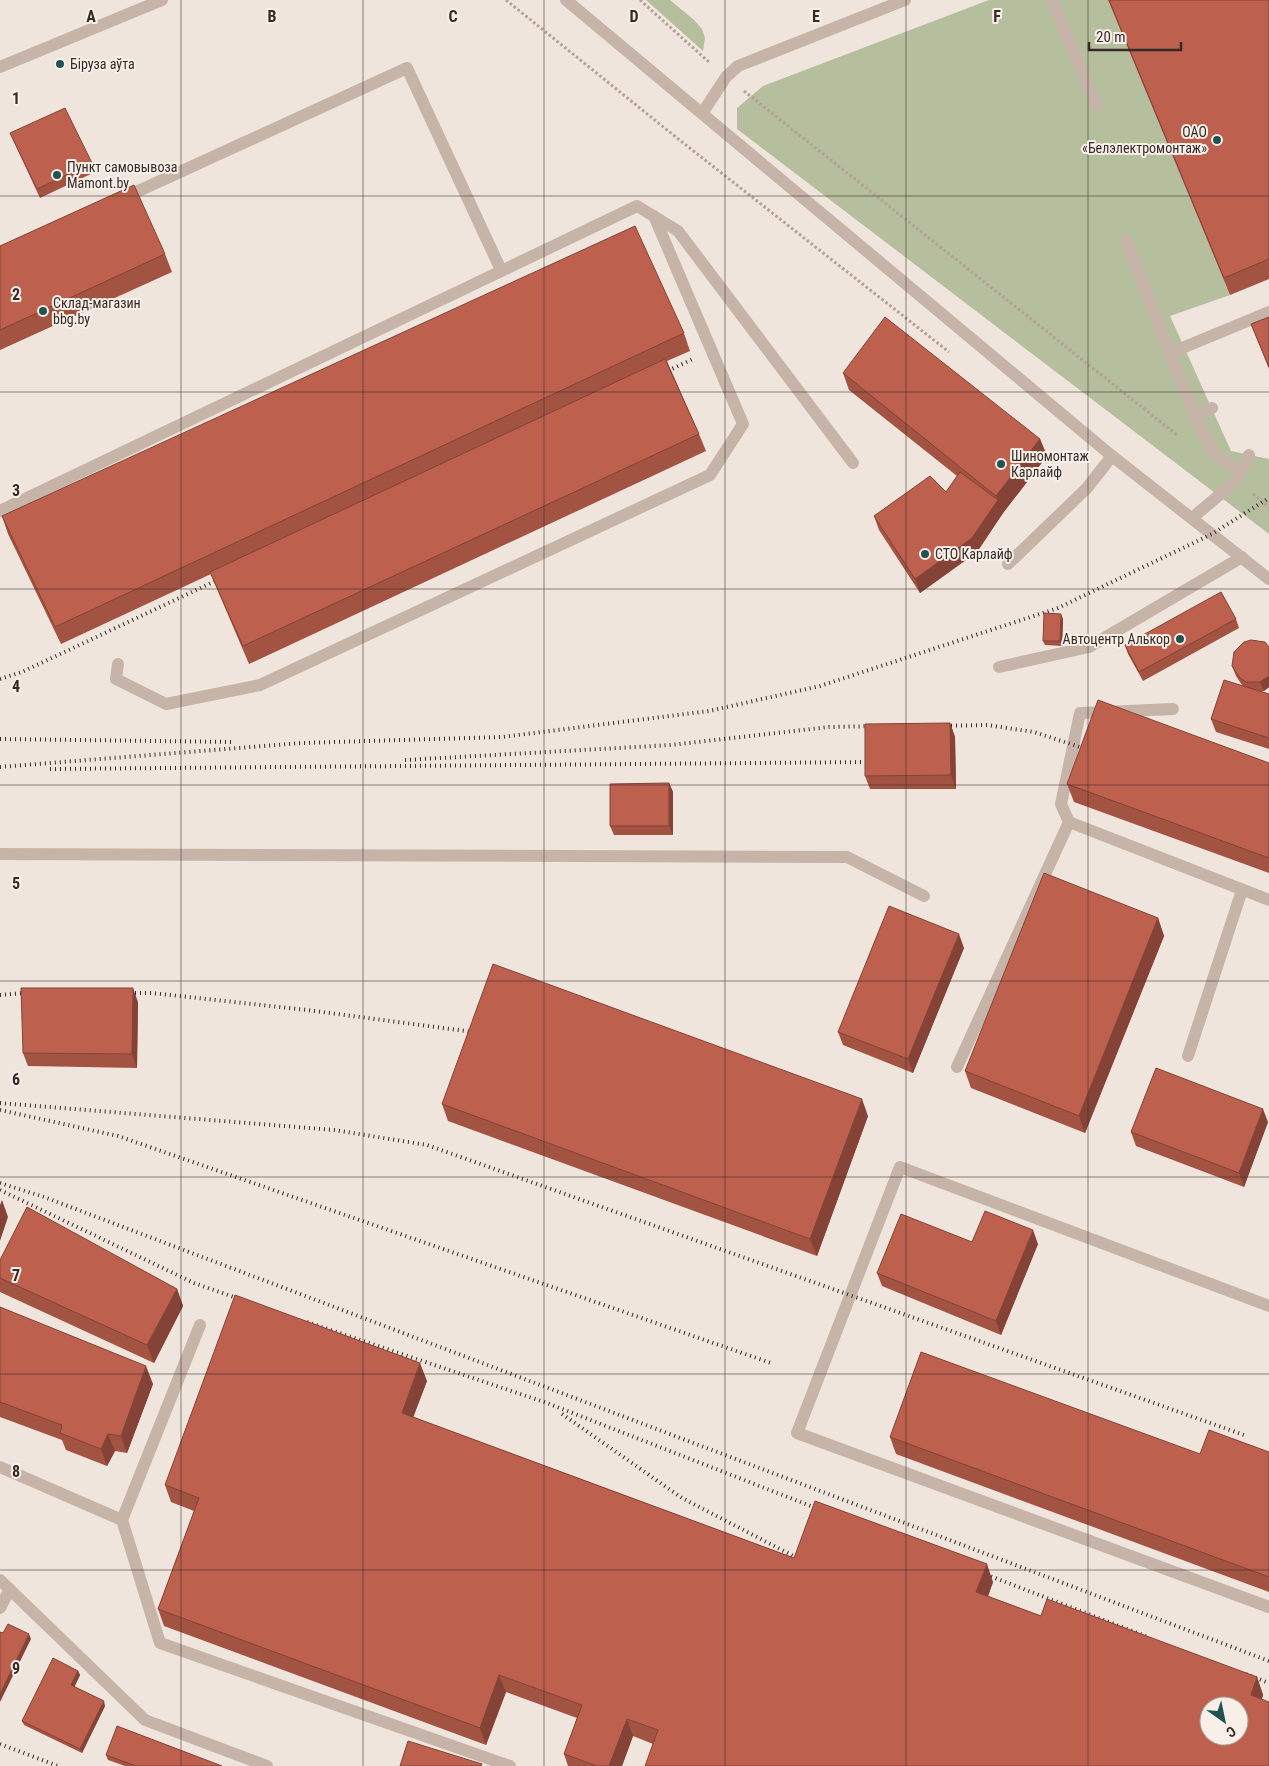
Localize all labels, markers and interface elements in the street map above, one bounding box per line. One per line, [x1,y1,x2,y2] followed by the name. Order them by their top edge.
[86,7,96,26] text: A
[268,7,277,26] text: B
[448,7,458,26] text: C
[629,7,639,26] text: D
[812,7,820,26] text: E
[993,7,1001,26] text: F
[1089,20,1182,52] scale bar
[1096,28,1126,46] text: 20 m
[70,56,135,72] place label: Біруза аўта
[54,58,66,70] marker: Біруза аўта
[12,89,20,108] text: 1
[1082,124,1207,156] place label: ОАО «Белэлектромонтаж»
[1211,134,1223,146] marker: ОАО «Белэлектромонтаж»
[67,159,177,191] place label: Пункт самовывоза Mamont.by
[51,169,63,181] marker: Пункт самовывоза Mamont.by
[12,285,20,304] text: 2
[53,295,141,327] place label: Склад-магазин bbg.by
[37,305,49,317] marker: Склад-магазин bbg.by
[1011,448,1089,480] place label: Шиномонтаж Карлайф
[995,458,1007,470] marker: Шиномонтаж Карлайф
[12,481,20,500] text: 3
[935,546,1013,562] place label: СТО Карлайф
[919,548,931,560] marker: СТО Карлайф
[1063,631,1170,647] place label: Автоцентр Алькор
[1174,633,1186,645] marker: Автоцентр Алькор
[12,677,20,696] text: 4
[12,874,20,893] text: 5
[12,1070,20,1089] text: 6
[12,1266,20,1285] text: 7
[12,1462,20,1481] text: 8
[12,1659,20,1678] text: 9
[1199,1696,1249,1746] north arrow
[1223,1723,1239,1741] text: С

